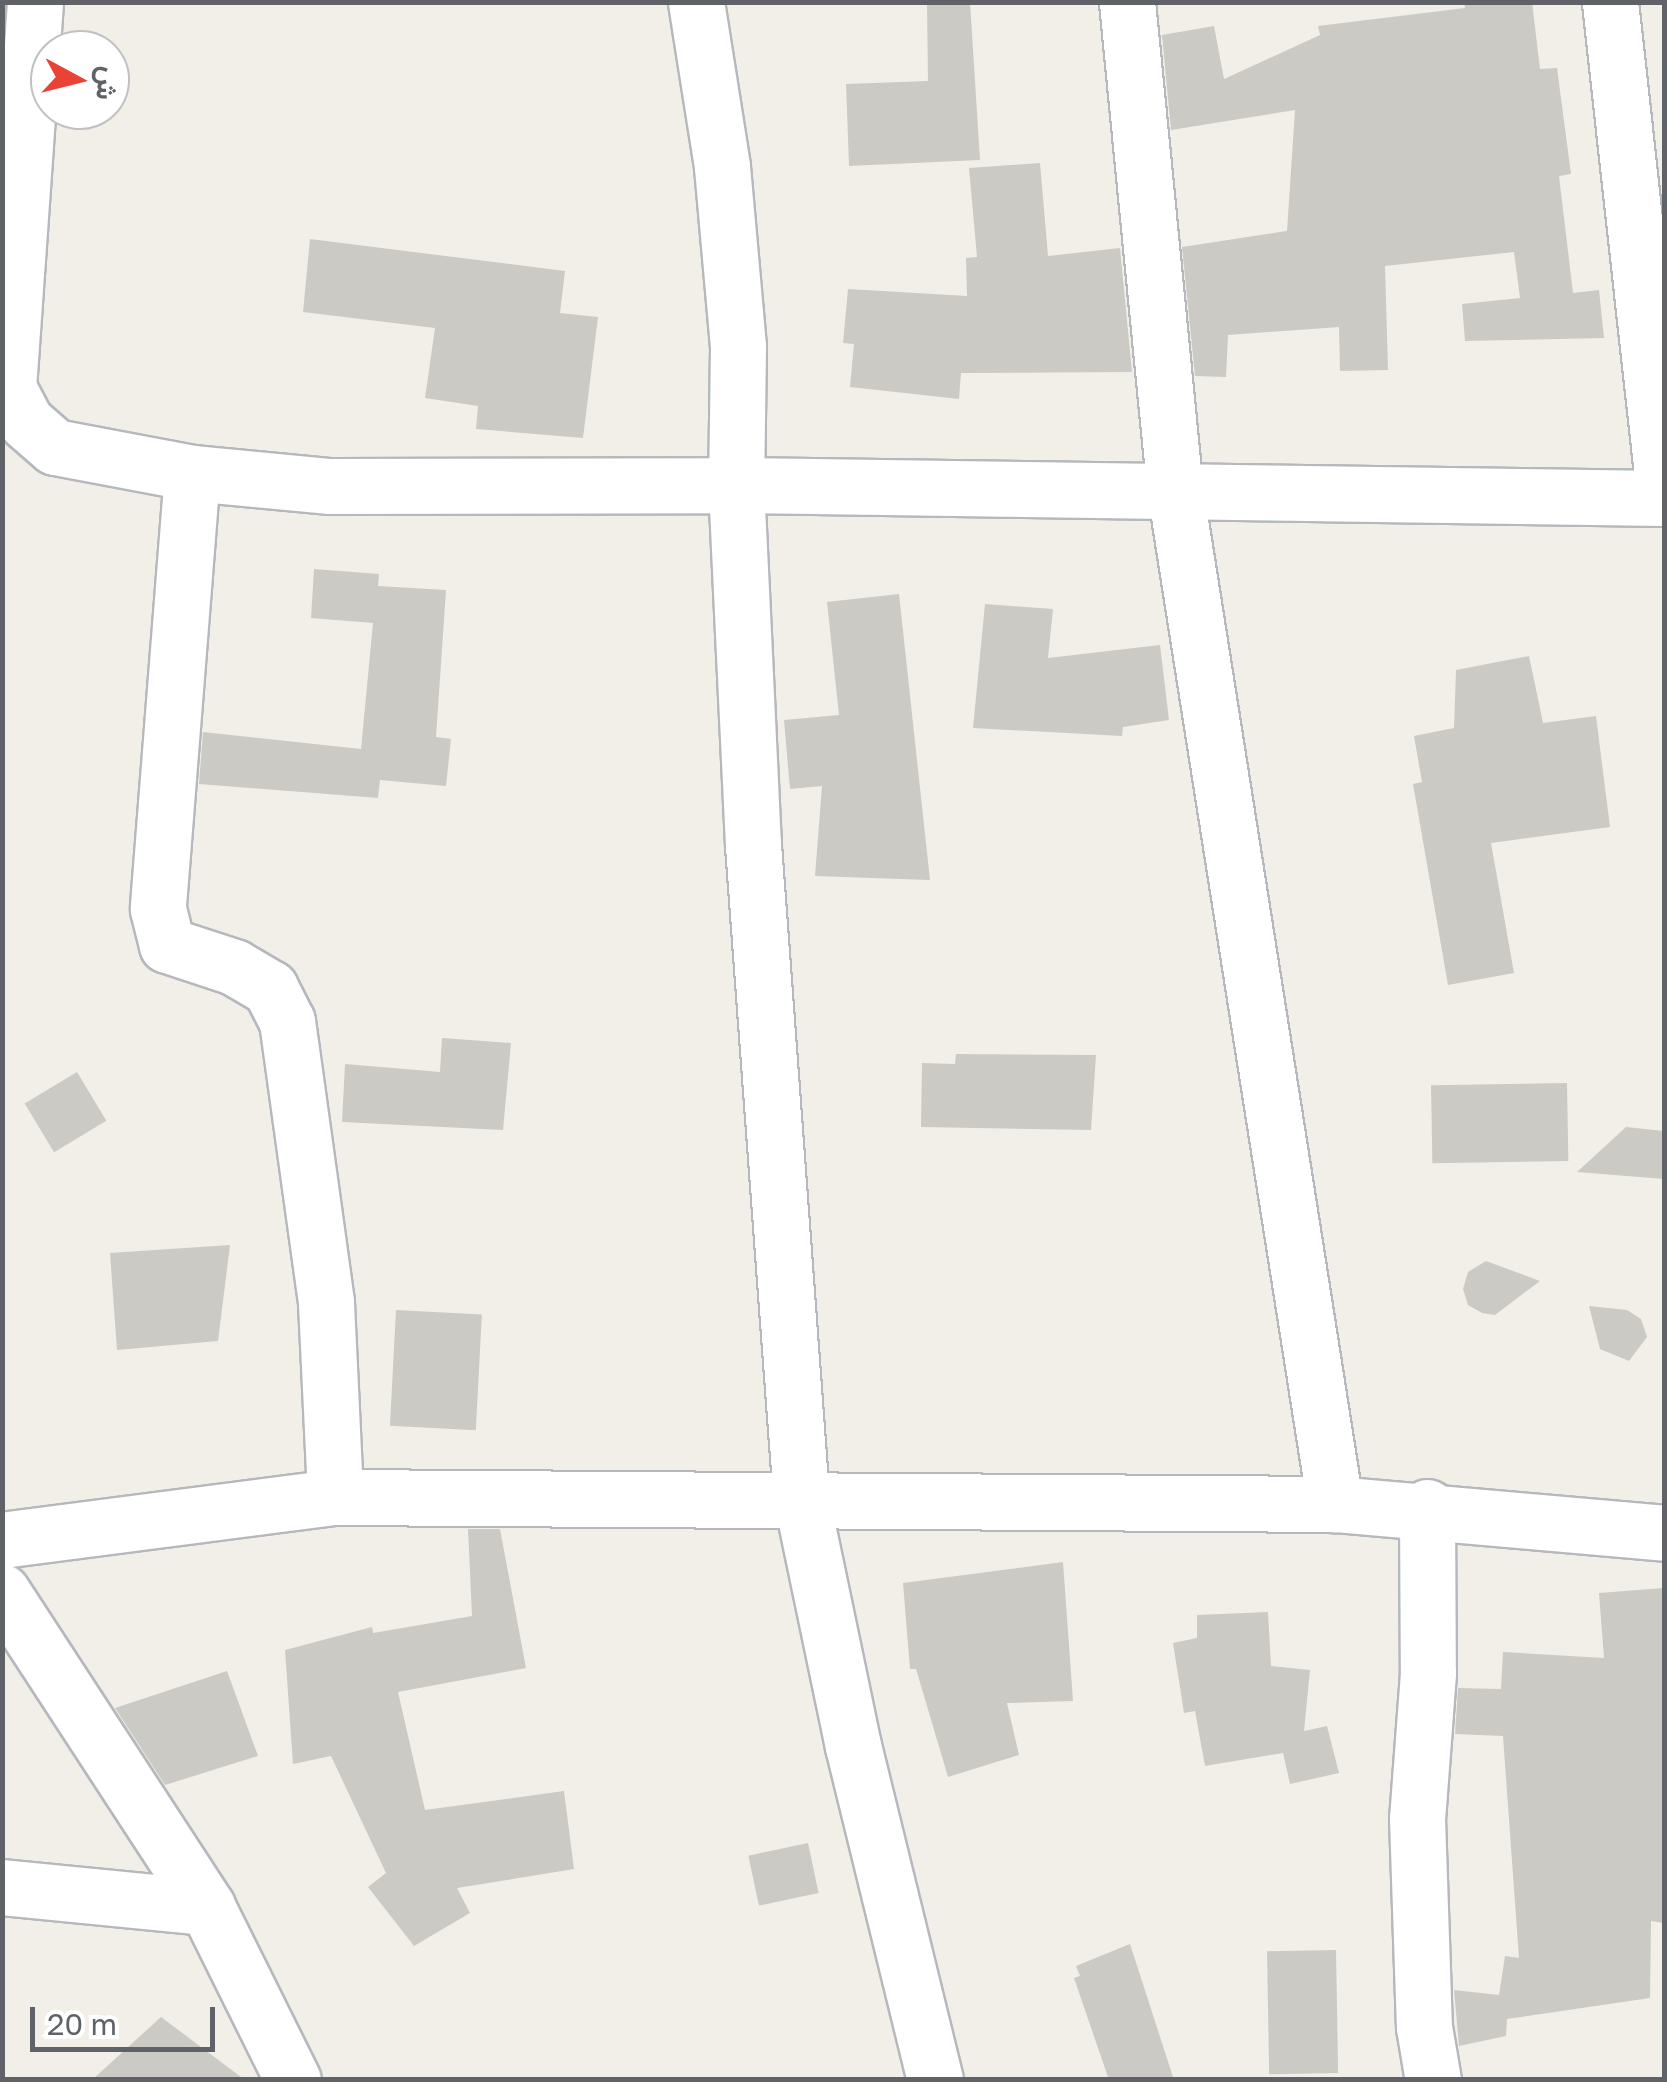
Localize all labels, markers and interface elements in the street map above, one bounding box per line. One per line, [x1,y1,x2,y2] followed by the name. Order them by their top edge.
[30,30,130,130] north arrow
[90,65,127,102] text: ش
[35,1987,220,2049] scale bar
[47,2006,117,2042] text: 20 m

